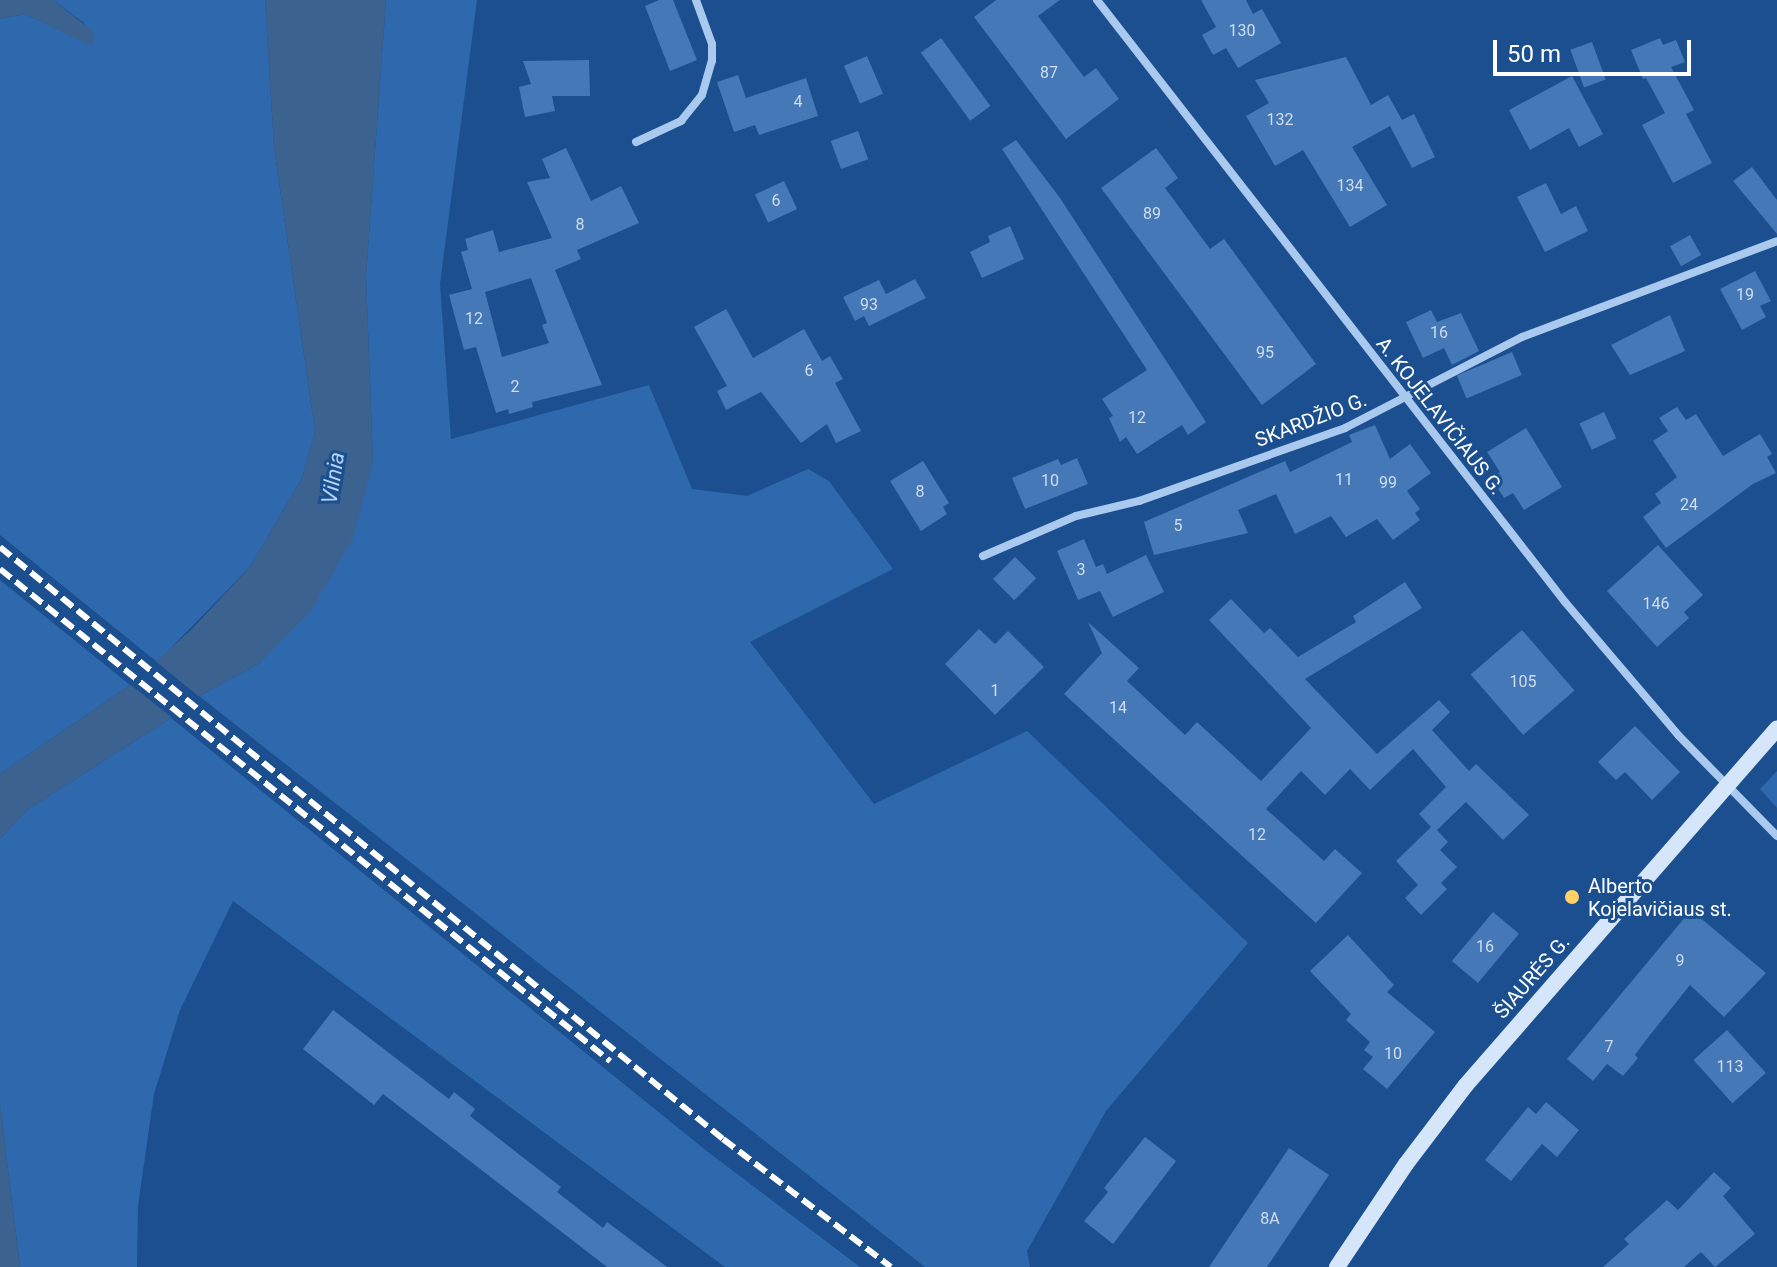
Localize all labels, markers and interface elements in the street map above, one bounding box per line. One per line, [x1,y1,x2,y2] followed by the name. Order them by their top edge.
[1229,21,1255,41] house number: 130
[1497,24,1695,74] scale bar
[1507,40,1561,68] text: 50 m
[1040,63,1058,83] house number: 87
[794,92,802,112] house number: 4
[1267,110,1293,130] house number: 132
[1337,176,1363,196] house number: 134
[772,191,780,211] house number: 6
[1143,204,1161,224] house number: 89
[576,215,584,235] house number: 8
[1736,285,1754,305] house number: 19
[860,295,878,315] house number: 93
[465,309,483,329] house number: 12
[1430,323,1448,343] house number: 16
[1371,332,1509,500] street label: A. KOJELAVIČIAUS G.
[1256,343,1274,363] house number: 95
[805,361,813,381] house number: 6
[511,377,519,397] house number: 2
[1252,388,1370,452] street label: SKARDŽIO G.
[1128,408,1146,428] house number: 12
[316,450,350,506] water label: Vilnia
[1335,470,1353,490] house number: 11
[1041,471,1059,491] house number: 10
[1379,473,1397,493] house number: 99
[916,482,924,502] house number: 8
[1680,495,1698,515] house number: 24
[1174,516,1182,536] house number: 5
[1077,560,1085,580] house number: 3
[1643,594,1669,614] house number: 146
[1510,672,1536,692] house number: 105
[991,681,999,701] house number: 1
[1109,698,1127,718] house number: 14
[1248,825,1266,845] house number: 12
[1588,874,1732,921] place label: Alberto Kojelavičiaus st.
[1563,888,1581,906] marker: Alberto Kojelavičiaus st.
[1489,930,1575,1024] street label: ŠIAURĖS G.
[1476,937,1494,957] house number: 16
[1676,951,1684,971] house number: 9
[1605,1037,1613,1057] house number: 7
[1384,1044,1402,1064] house number: 10
[1717,1057,1743,1077] house number: 113
[1260,1209,1280,1229] house number: 8A

